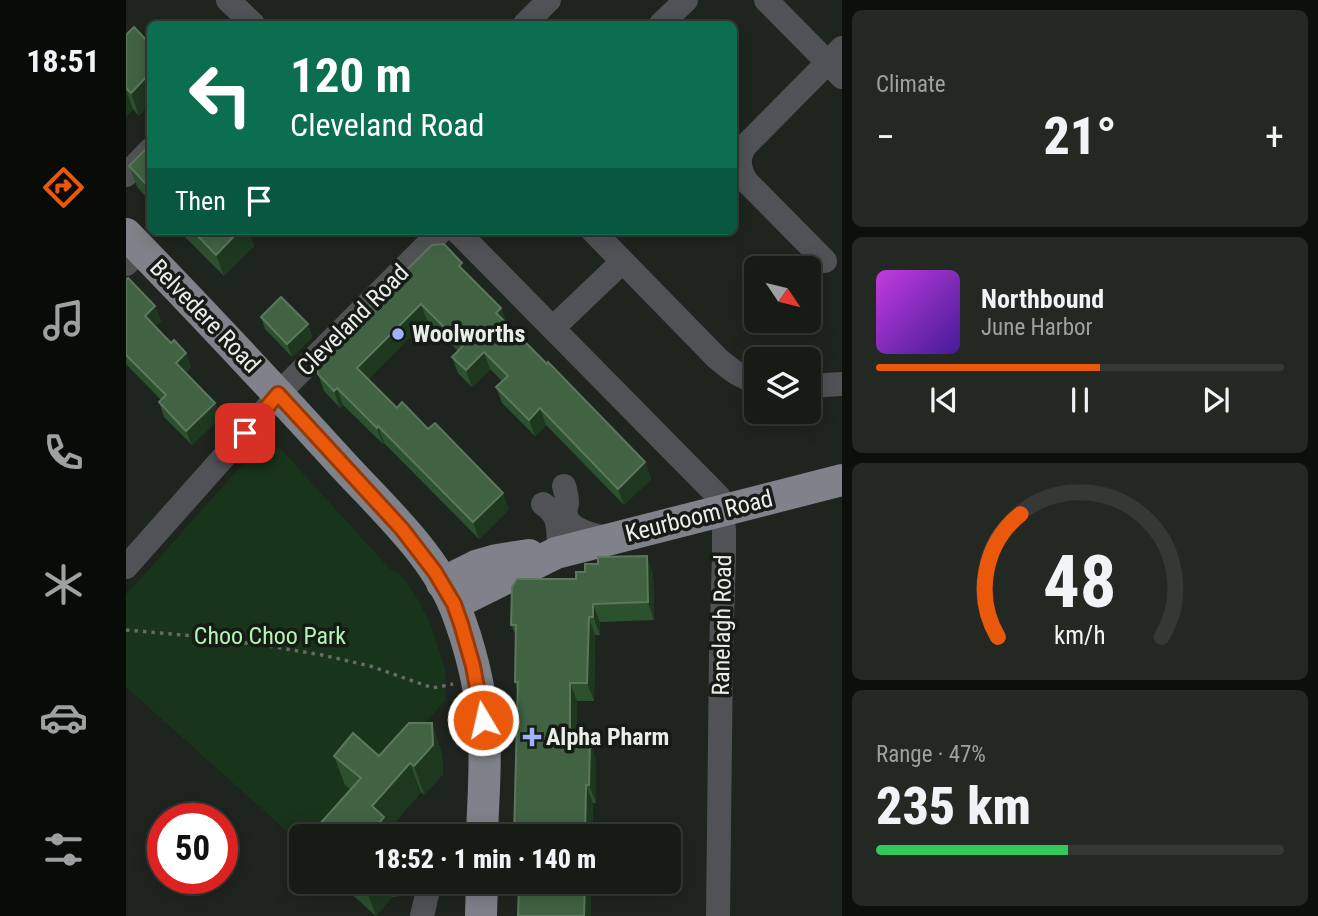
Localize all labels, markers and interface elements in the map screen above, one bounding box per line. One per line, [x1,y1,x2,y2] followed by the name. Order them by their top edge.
[26,42,100,80] text: 18:51
[290,47,412,104] text: 120 m
[175,49,266,140] icon: left
[876,71,946,98] text: Climate
[290,106,484,144] text: Cleveland Road
[1043,106,1117,167] text: 21°
[876,115,895,159] text: −
[1265,115,1284,159] text: +
[39,163,88,212] icon: directions
[240,182,278,220] icon: arrive
[175,186,226,216] text: Then
[144,254,266,378] street label: Belvedere Road
[744,256,821,332] north arrow
[744,256,821,424] map controls
[292,259,414,381] street label: Cleveland Road
[981,284,1104,314] text: Northbound
[39,296,88,345] icon: music
[981,314,1093,341] text: June Harbor
[412,320,525,348] place label: Woolworths
[390,326,406,342] marker: Woolworths
[744,347,821,424] button: layers
[925,381,963,419] icon: previous
[1061,381,1099,419] icon: pause
[1197,381,1235,419] icon: next
[215,403,275,463] pin
[226,414,264,452] icon: arrive
[39,428,88,477] icon: phone
[623,484,775,548] street label: Keurboom Road
[1043,540,1117,626] text: 48
[707,554,737,696] street label: Ranelagh Road
[39,560,88,609] icon: climate
[1054,621,1106,650] text: km/h
[194,622,346,650] park label: Choo Choo Park
[446,683,520,757] position arrow
[39,693,88,742] icon: car
[546,723,669,751] place label: Alpha Pharm
[524,729,540,745] marker: Alpha Pharm
[876,741,986,768] text: Range · 47%
[876,776,1031,837] text: 235 km
[147,803,238,894] speed limit sign: 50
[39,825,88,874] icon: filters
[374,844,596,874] text: 18:52 · 1 min · 140 m

